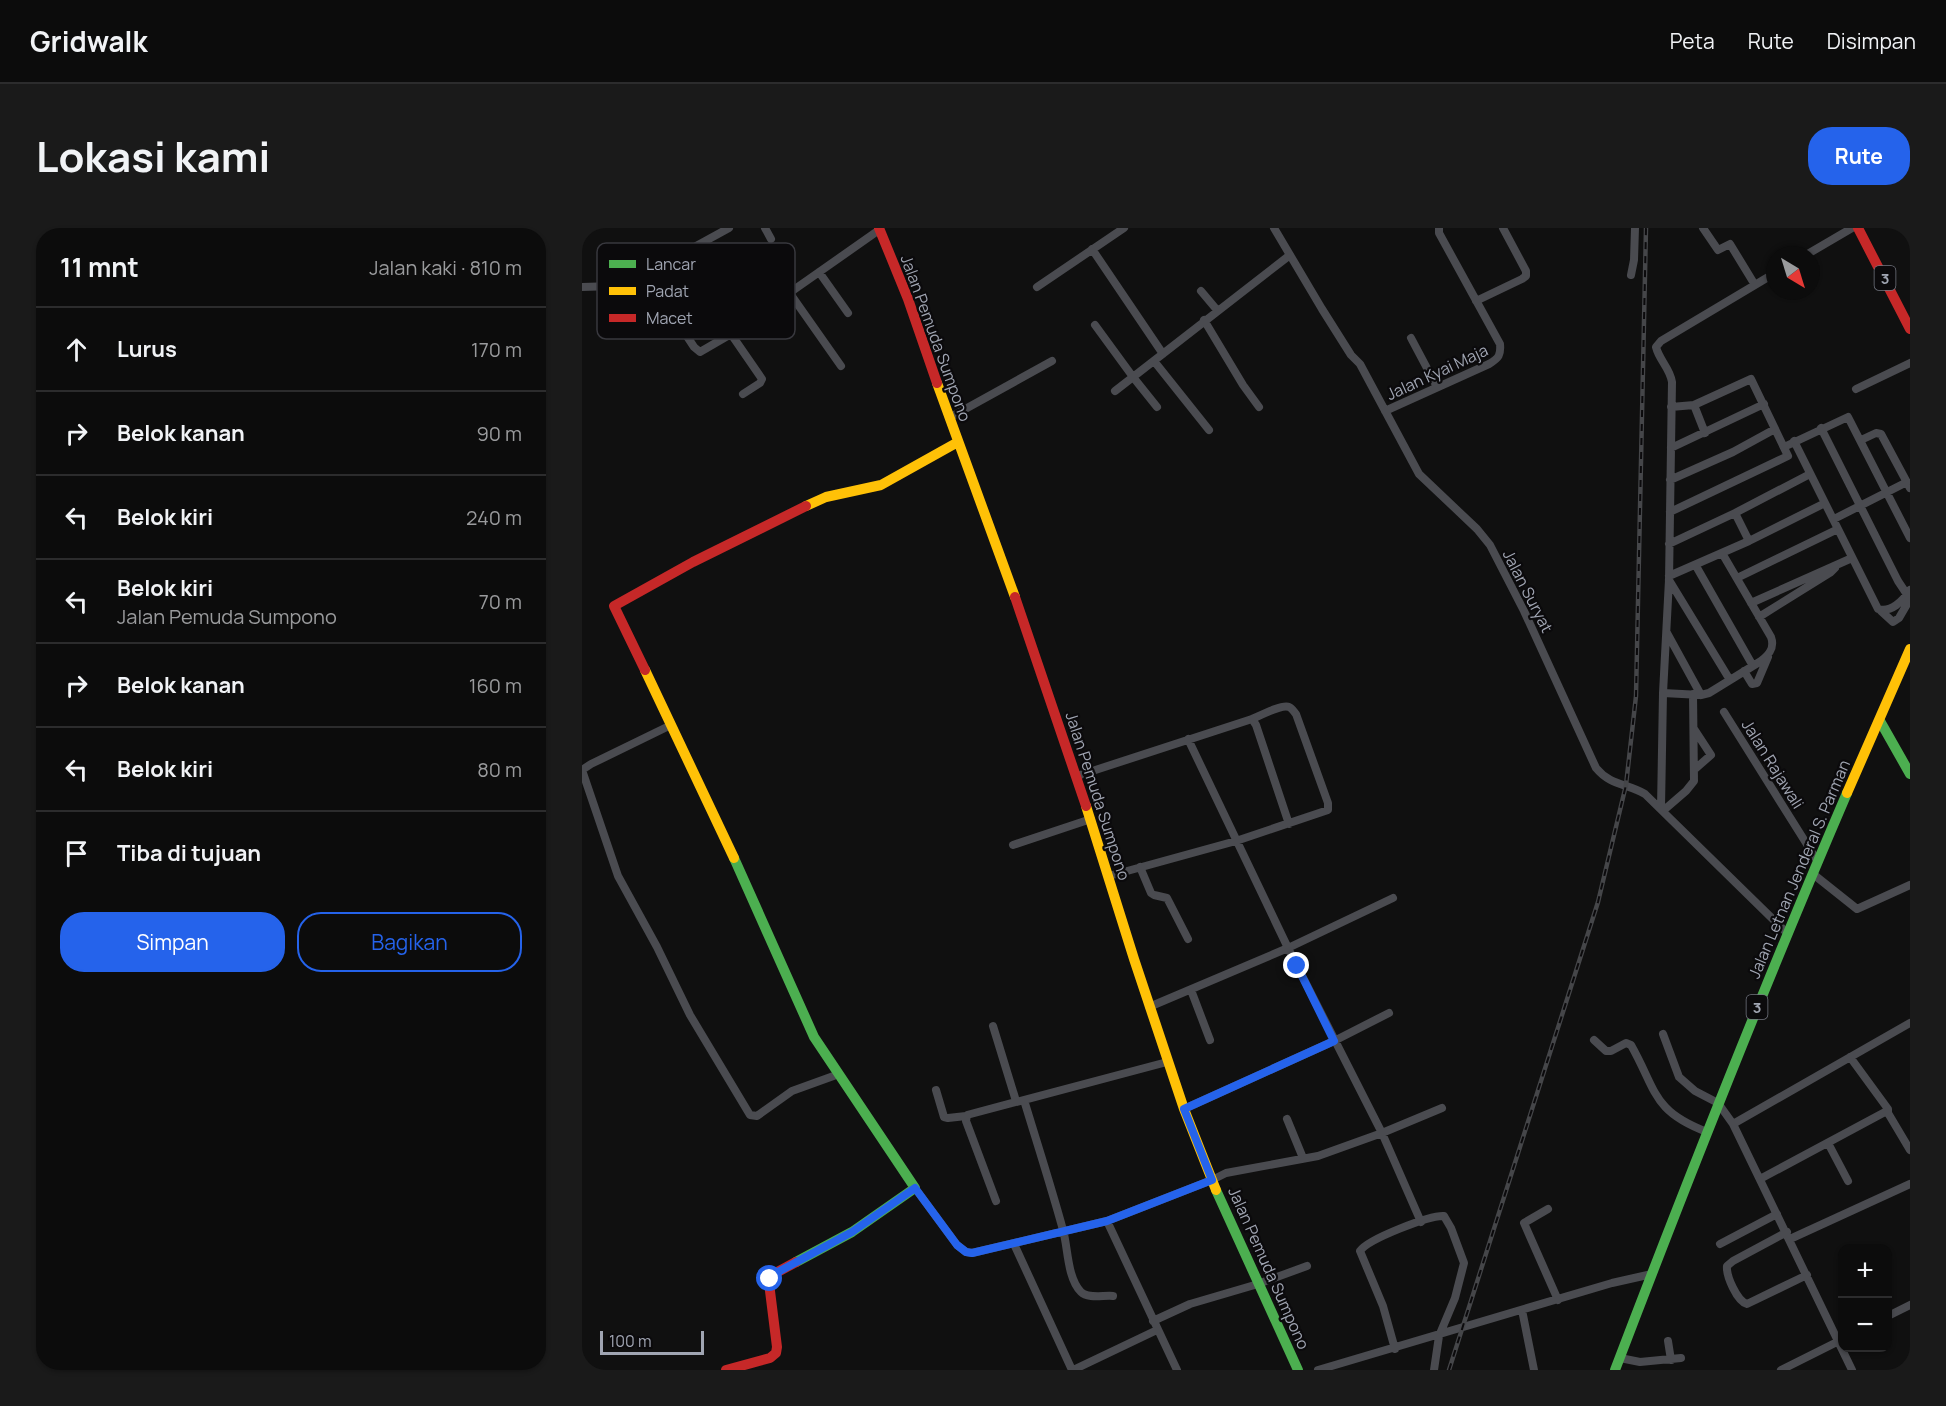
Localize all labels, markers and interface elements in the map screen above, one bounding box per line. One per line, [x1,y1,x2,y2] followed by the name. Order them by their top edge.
[30,22,147,60] text: Gridwalk
[1670,27,1715,55] text: Peta
[1748,27,1794,55] text: Rute
[1827,27,1916,55] text: Disimpan
[36,127,270,185] text: Lokasi kami
[1808,127,1910,185] button: Rute
[597,243,795,339] legend
[1766,246,1820,300] north arrow
[60,249,139,285] text: 11 mnt
[896,252,976,424] street label: Jalan Pemuda Sumpono
[646,253,696,275] text: Lancar
[369,254,522,281] text: Jalan kaki · 810 m
[1874,266,1896,290] road number: 3
[646,280,689,302] text: Padat
[646,307,693,329] text: Macet
[60,333,93,366] icon: ahead
[117,334,177,364] text: Lurus
[471,336,522,363] text: 170 m
[1383,339,1491,405] street label: Jalan Kyai Maja
[60,417,93,450] icon: right
[117,418,245,448] text: Belok kanan
[476,420,522,447] text: 90 m
[60,501,93,534] icon: left
[117,502,213,532] text: Belok kiri
[466,504,522,531] text: 240 m
[1498,546,1558,636] street label: Jalan Suryat
[117,573,213,603] text: Belok kiri
[60,585,93,618] icon: left
[479,588,522,615] text: 70 m
[117,603,337,630] text: Jalan Pemuda Sumpono
[60,669,93,702] icon: right
[117,670,245,700] text: Belok kanan
[469,672,522,699] text: 160 m
[1060,709,1136,883] street label: Jalan Pemuda Sumpono
[1737,715,1809,813] street label: Jalan Rajawali
[60,753,93,786] icon: left
[117,754,213,784] text: Belok kiri
[477,756,522,783] text: 80 m
[1743,756,1855,982] street label: Jalan Letnan Jenderal S. Parman
[60,837,93,870] icon: arrive
[117,838,261,868] text: Tiba di tujuan
[60,912,285,972] button: Simpan
[297,912,522,972] button: Bagikan
[1283,952,1309,978] route end
[1746,995,1768,1019] road number: 3
[1223,1183,1315,1353] street label: Jalan Pemuda Sumpono
[1838,1244,1892,1352] map controls
[1838,1244,1892,1298] button: +
[756,1265,782,1291] route start
[1838,1298,1892,1352] button: −
[600,1328,704,1356] scale bar
[609,1330,652,1352] text: 100 m

